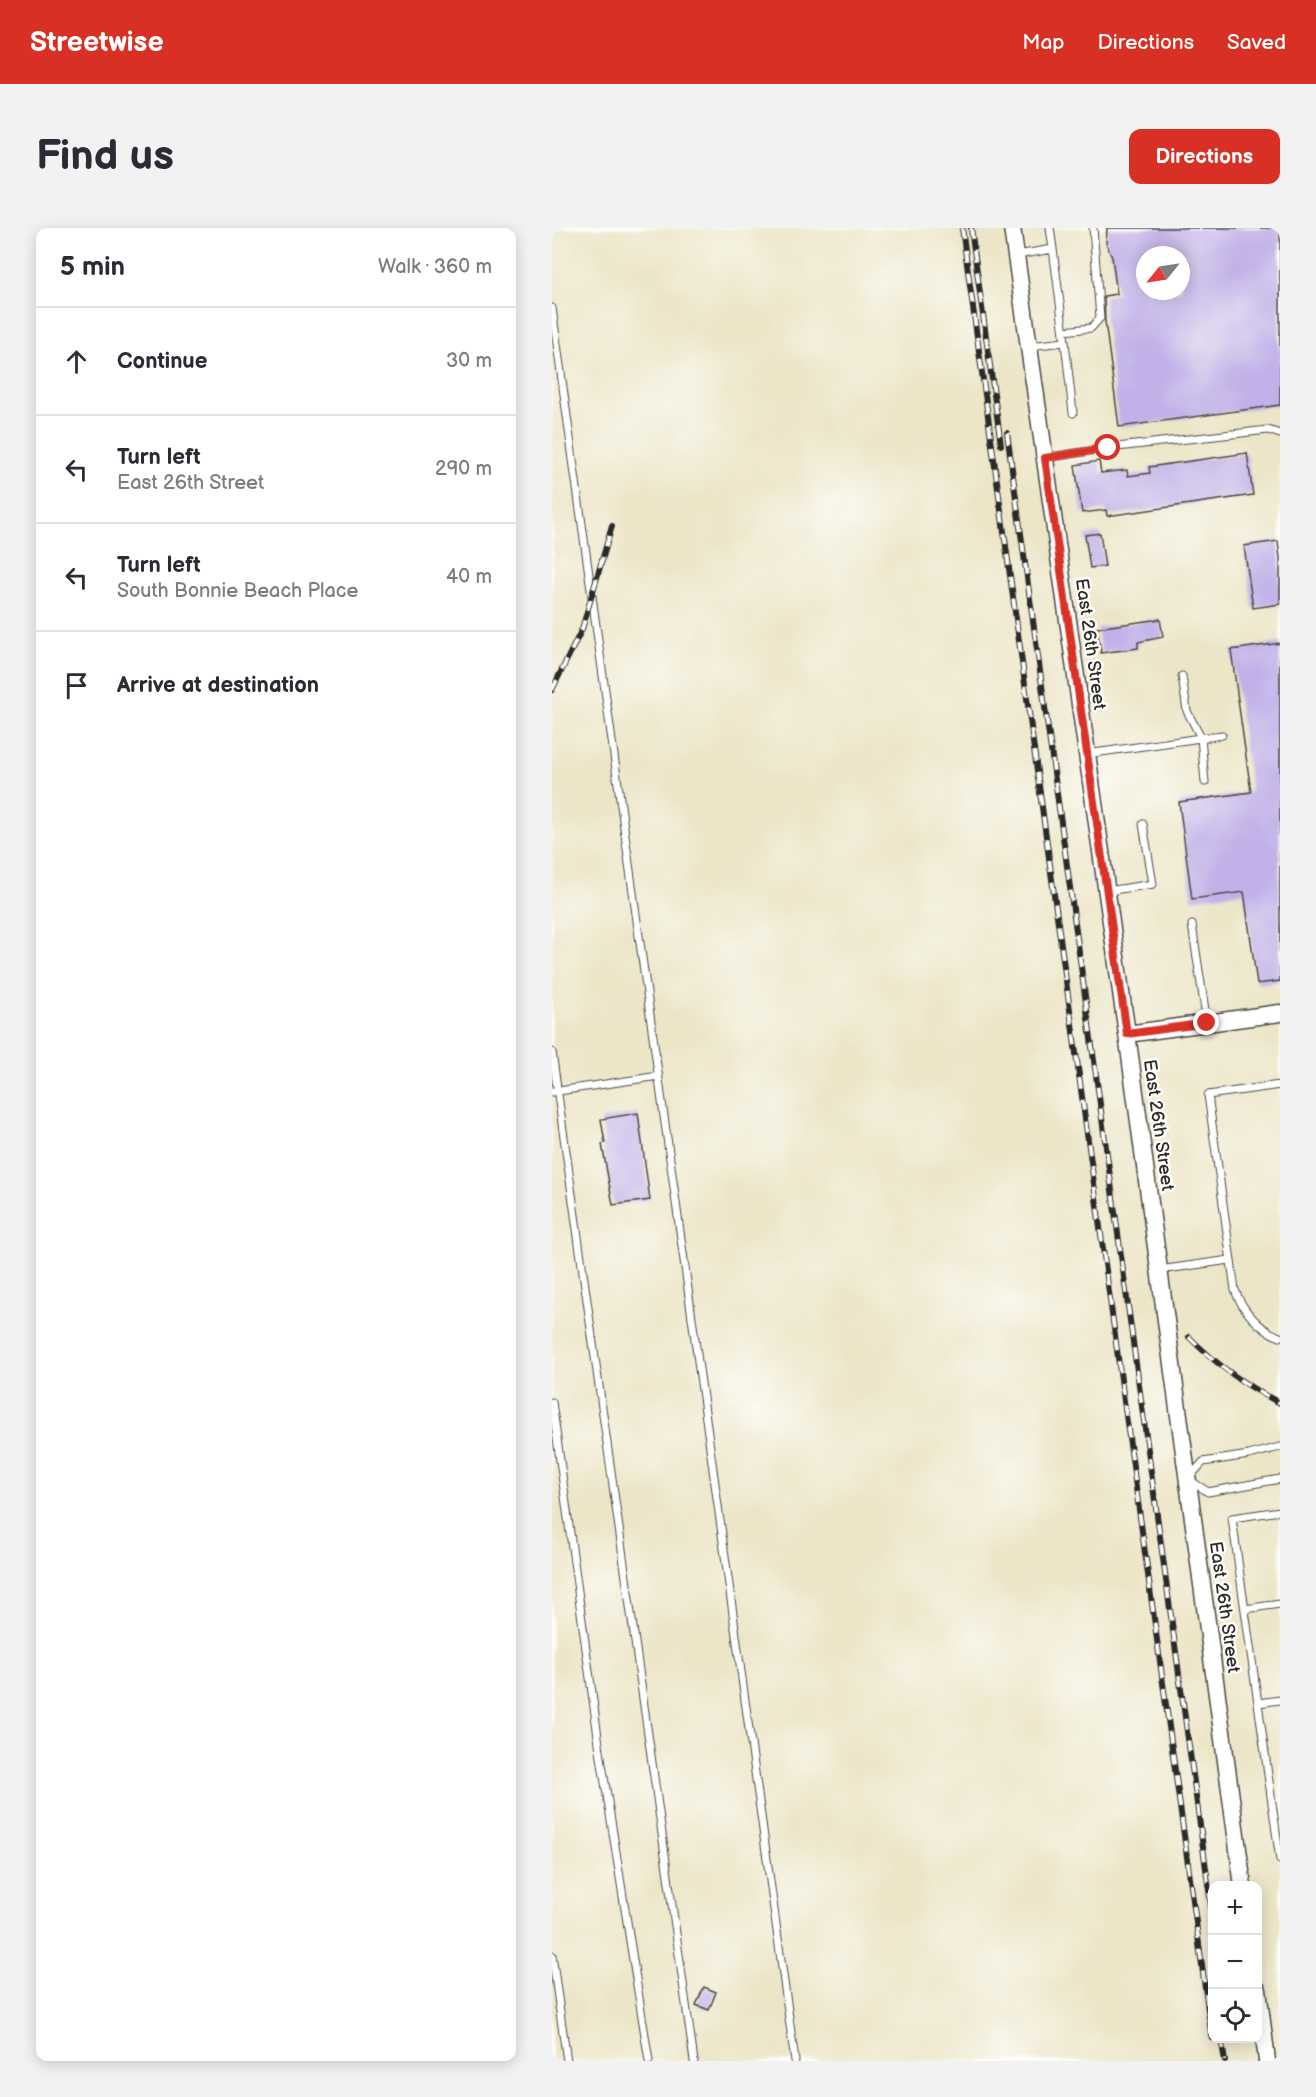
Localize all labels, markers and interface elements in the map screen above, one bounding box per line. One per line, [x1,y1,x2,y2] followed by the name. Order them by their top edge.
[30,26,163,59] text: Streetwise
[1022,30,1065,55] text: Map
[1098,30,1194,55] text: Directions
[1227,30,1286,55] text: Saved
[1129,129,1280,184] button: Directions
[36,131,174,182] text: Find us
[1136,246,1190,300] north arrow
[60,252,125,283] text: 5 min
[378,255,492,279] text: Walk · 360 m
[60,345,93,378] icon: ahead
[117,348,207,375] text: Continue
[446,349,492,373] text: 30 m
[1094,434,1120,460] route start
[117,444,201,471] text: Turn left
[60,453,93,486] icon: left
[435,457,492,481] text: 290 m
[117,471,264,495] text: East 26th Street
[117,552,201,579] text: Turn left
[60,561,93,594] icon: left
[446,565,492,589] text: 40 m
[1071,577,1110,712] street label: East 26th Street
[117,579,358,603] text: South Bonnie Beach Place
[60,669,93,702] icon: arrive
[117,672,319,699] text: Arrive at destination
[1193,1009,1219,1035] route end
[1139,1058,1178,1193] street label: East 26th Street
[1205,1540,1244,1675] street label: East 26th Street
[1208,1881,1262,2043] map controls
[1208,1881,1262,1935] button: +
[1208,1935,1262,1989] button: −
[1208,1989,1262,2043] button: locate

